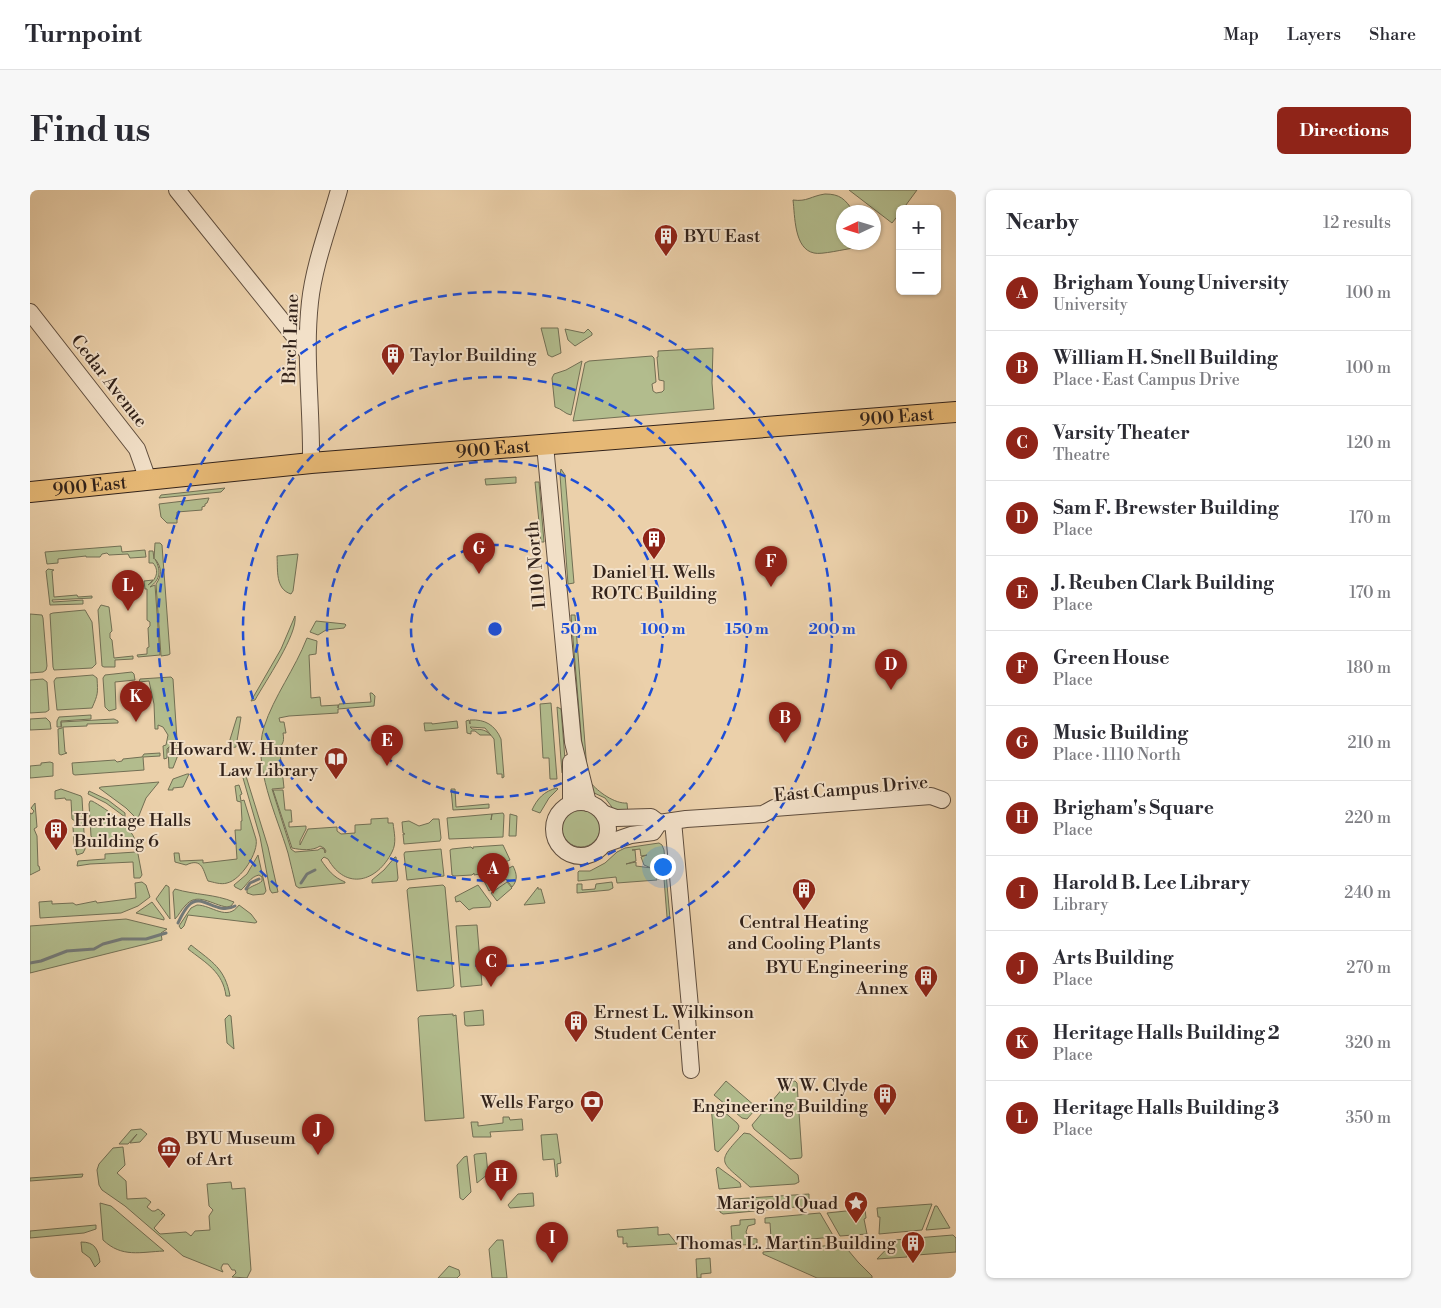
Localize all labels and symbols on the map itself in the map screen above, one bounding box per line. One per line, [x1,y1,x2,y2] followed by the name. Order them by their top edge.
[836,205,881,250] north arrow
[653,223,679,257] building icon: BYU East
[683,225,761,248] place label: BYU East
[278,293,304,386] street label: Birch Lane
[66,330,152,432] street label: Cedar Avenue
[380,342,406,376] building icon: Taylor Building
[410,344,537,367] place label: Taylor Building
[859,402,935,431] street label: 900 East
[455,434,532,463] street label: 900 East
[51,471,129,501] street label: 900 East
[521,520,551,610] street label: 1110 North
[641,526,667,560] building icon: Daniel H. Wells ROTC Building
[463,533,495,574] pin: G
[755,546,787,587] pin: F
[591,561,717,605] place label: Daniel H. Wells ROTC Building
[112,570,144,611] pin: L
[486,620,504,638] centre of rings
[561,620,597,639] text: 50 m
[641,620,686,639] text: 100 m
[725,620,769,639] text: 150 m
[808,620,856,639] text: 200 m
[875,649,907,690] pin: D
[120,681,152,722] pin: K
[769,702,801,743] pin: B
[371,725,403,766] pin: E
[169,738,318,782] place label: Howard W. Hunter Law Library
[323,746,349,780] library icon: Howard W. Hunter Law Library
[773,771,929,807] street label: East Campus Drive
[73,809,191,853] place label: Heritage Halls Building 6
[43,817,69,851] building icon: Heritage Halls Building 6
[477,853,509,894] pin: A
[650,854,676,880] your location
[791,877,817,911] building icon: Central Heating and Cooling Plants
[727,911,881,955] place label: Central Heating and Cooling Plants
[475,946,507,987] pin: C
[765,956,909,1000] place label: BYU Engineering Annex
[913,964,939,998] building icon: BYU Engineering Annex
[594,1001,754,1045] place label: Ernest L. Wilkinson Student Center
[563,1009,589,1043] building icon: Ernest L. Wilkinson Student Center
[692,1074,869,1118] place label: W. W. Clyde Engineering Building
[872,1082,898,1116] building icon: W. W. Clyde Engineering Building
[579,1089,605,1123] bank icon: Wells Fargo
[480,1091,574,1114] place label: Wells Fargo
[302,1114,334,1155] pin: J
[185,1127,296,1171] place label: BYU Museum of Art
[156,1135,182,1169] museum icon: BYU Museum of Art
[485,1160,517,1201] pin: H
[843,1190,869,1224] place icon: Marigold Quad
[717,1192,839,1215] place label: Marigold Quad
[536,1222,568,1263] pin: I
[900,1230,926,1264] building icon: Thomas L. Martin Building
[676,1232,897,1255] place label: Thomas L. Martin Building

